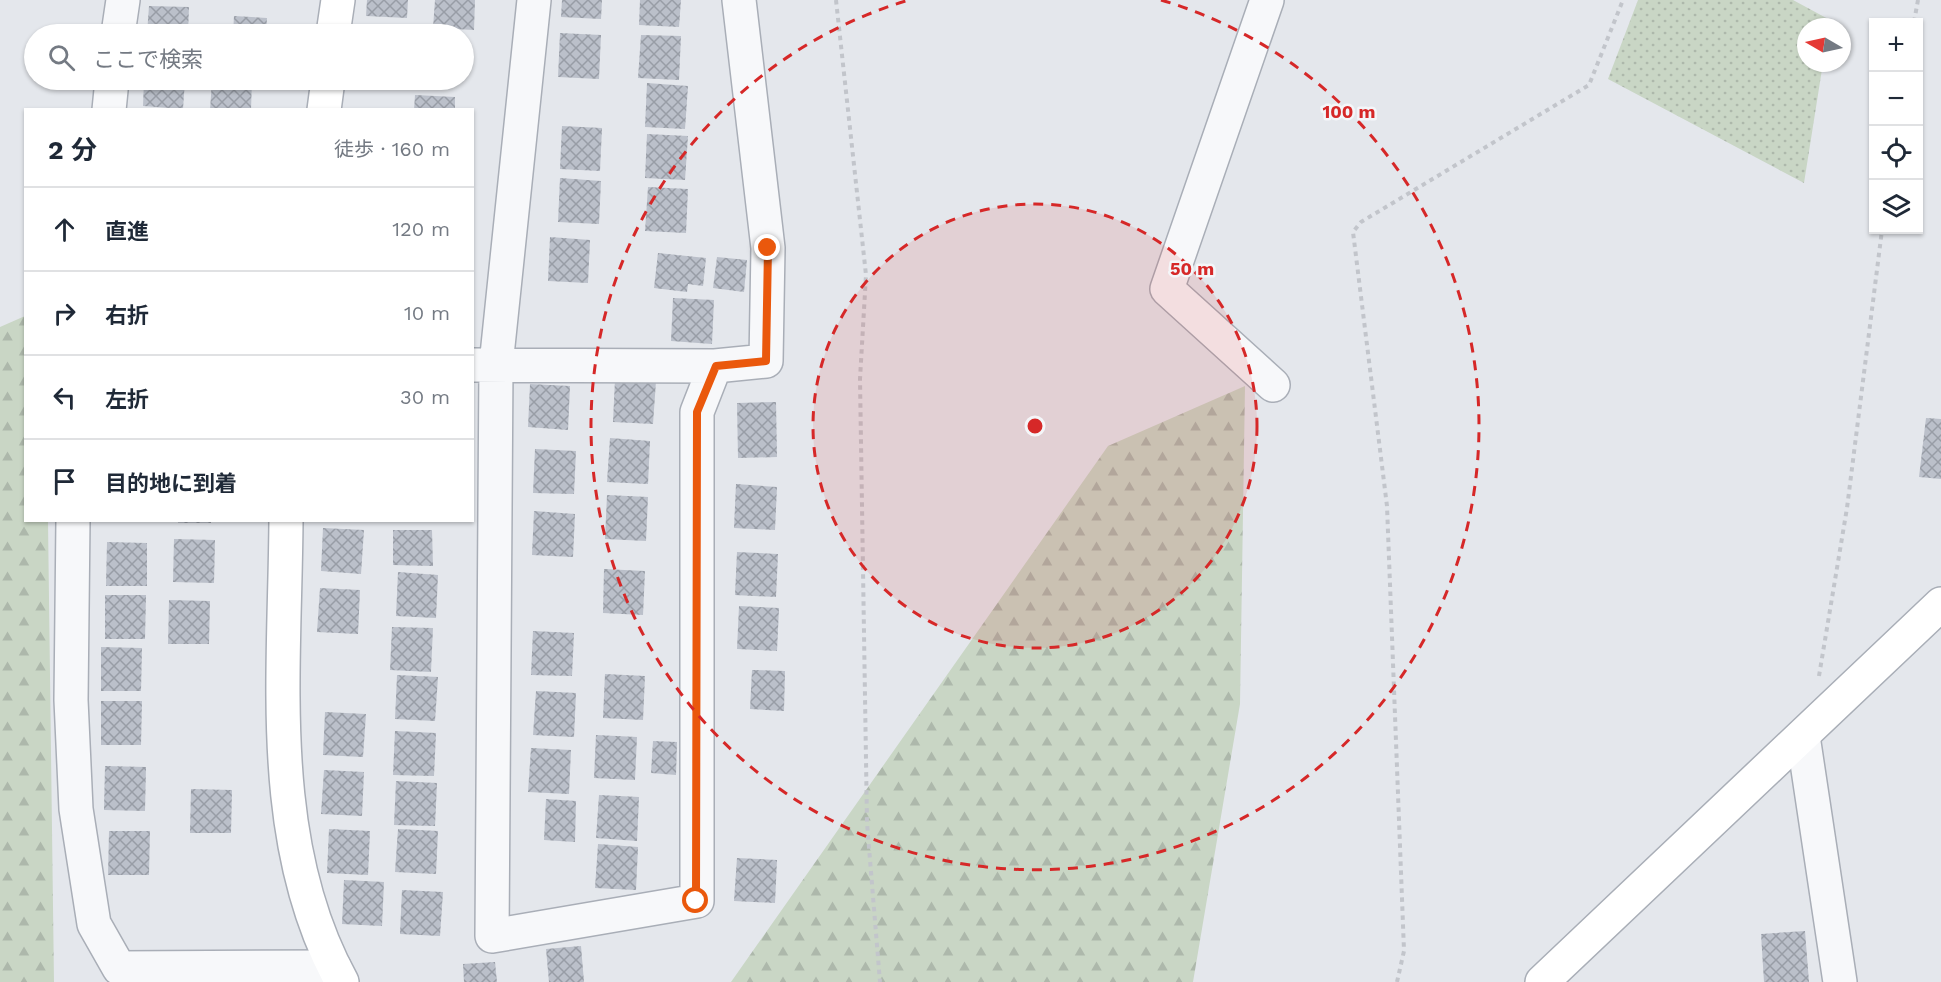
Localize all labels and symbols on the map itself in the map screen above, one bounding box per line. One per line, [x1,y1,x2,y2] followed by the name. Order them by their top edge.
[1797,18,1851,72] north arrow
[1322,101,1376,122] text: 100 m
[754,234,780,260] route end
[1170,258,1214,279] text: 50 m
[1025,416,1045,436] centre of rings
[682,887,708,913] route start

